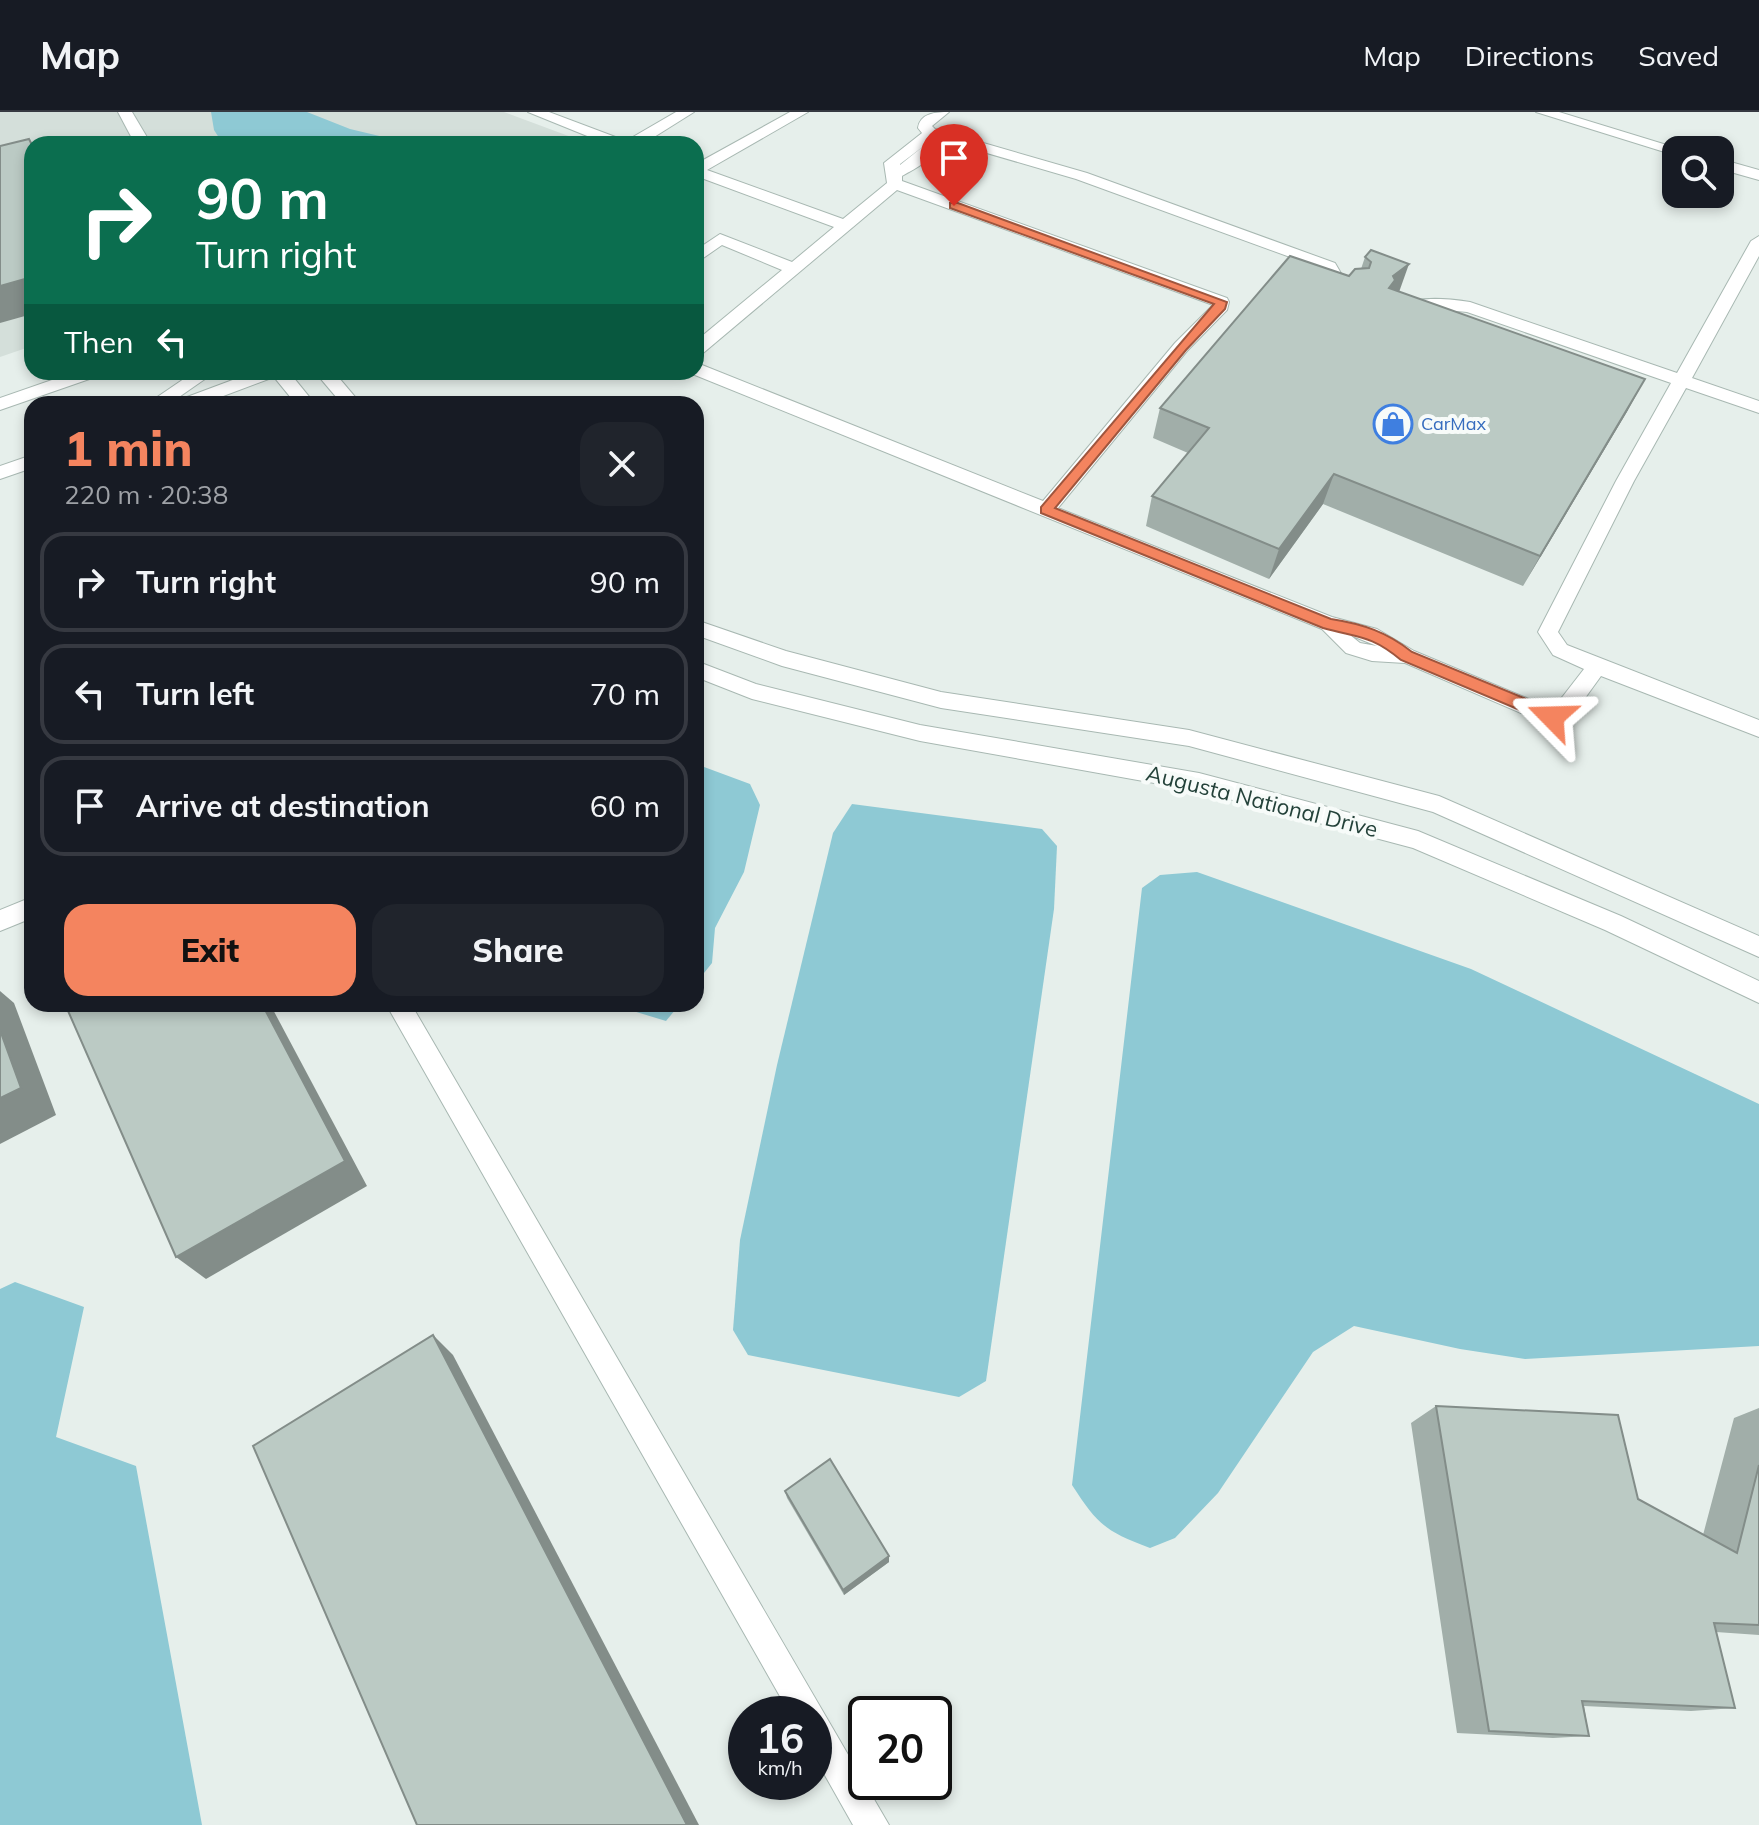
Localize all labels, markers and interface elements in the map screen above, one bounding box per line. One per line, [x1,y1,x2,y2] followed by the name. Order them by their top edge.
[40,31,120,79] text: Map
[1363,38,1421,73] text: Map
[1465,38,1594,73] text: Directions
[1638,38,1719,73] text: Saved
[920,124,988,206] pin
[932,136,976,180] icon: arrive
[1662,136,1734,208] map controls
[1662,136,1734,208] button: search
[196,163,329,233] text: 90 m
[64,168,168,272] icon: right
[196,232,357,277] text: Turn right
[150,320,194,364] icon: left
[64,323,134,361] text: Then
[1372,403,1414,445] shop icon: CarMax
[1421,412,1487,435] place label: CarMax
[64,418,193,478] text: 1 min
[580,422,664,506] button: close
[64,478,228,511] text: 220 m · 20:38
[68,560,112,604] icon: right
[136,563,276,601] text: Turn right
[590,563,660,601] text: 90 m
[68,672,112,716] icon: left
[136,675,254,713] text: Turn left
[590,675,660,713] text: 70 m
[1510,675,1594,759] position arrow
[1143,759,1381,843] street label: Augusta National Drive
[68,784,112,828] icon: arrive
[136,787,430,825] text: Arrive at destination
[590,787,660,825] text: 60 m
[64,904,356,996] button: Exit
[372,904,664,996] button: Share
[848,1696,952,1800] speed limit sign: 20
[756,1713,804,1763] text: 16
[757,1755,803,1780] text: km/h

